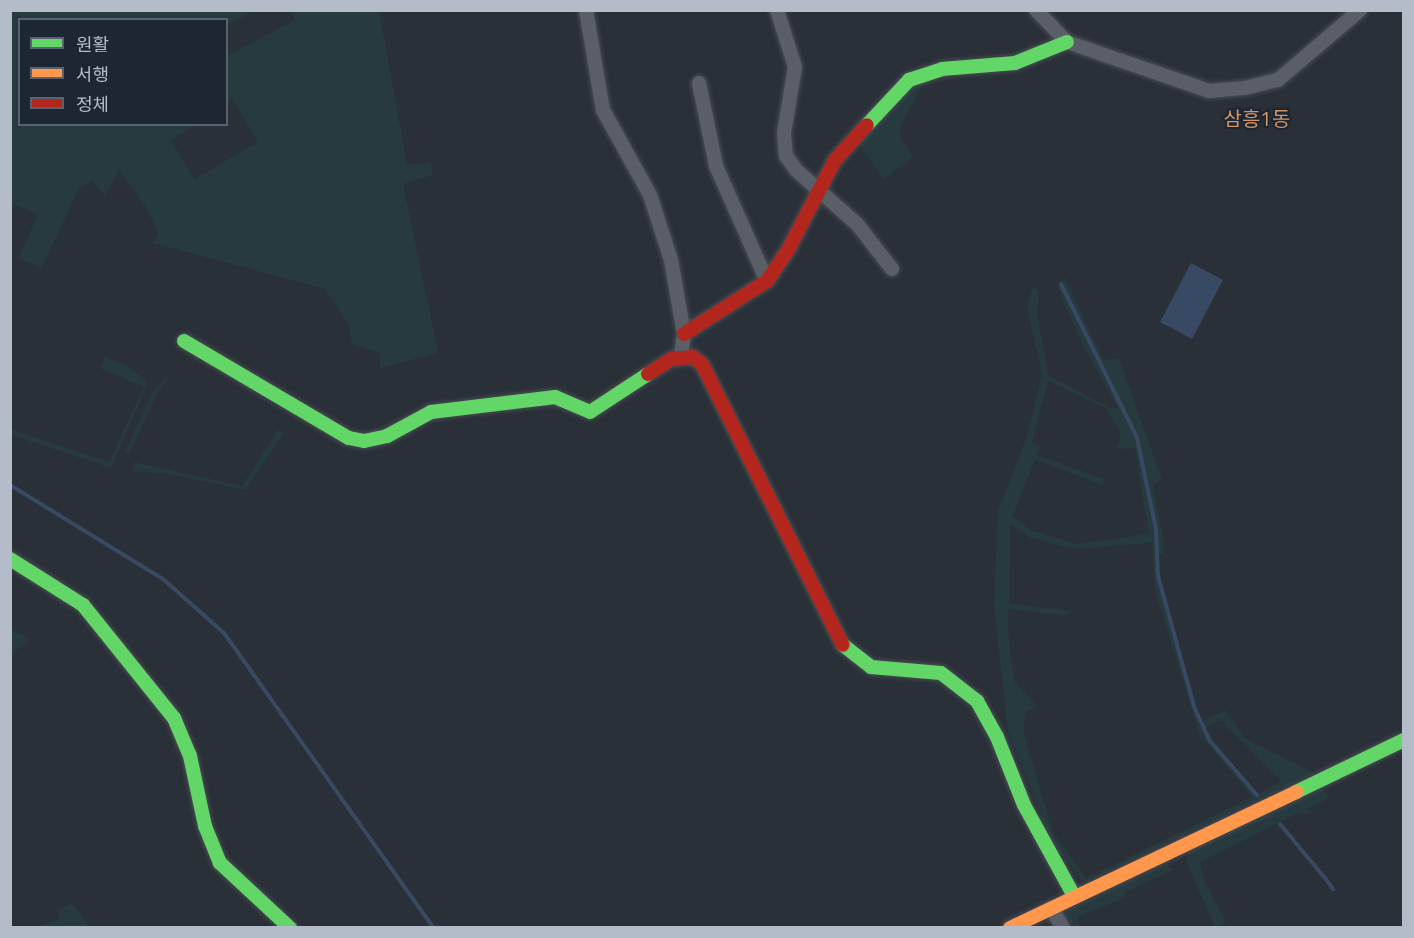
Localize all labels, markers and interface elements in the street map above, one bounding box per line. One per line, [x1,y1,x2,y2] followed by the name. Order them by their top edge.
[18,18,228,126] legend
[76,32,109,56] text: 원활
[76,62,109,86] text: 서행
[76,92,109,116] text: 정체
[1224,106,1290,130] district label: 삼흥1동

